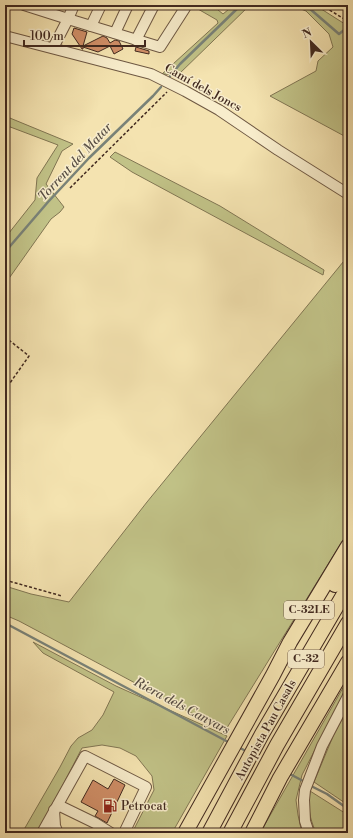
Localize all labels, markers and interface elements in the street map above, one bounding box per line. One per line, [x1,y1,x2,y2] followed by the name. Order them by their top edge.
[24,22,145,48] scale bar
[291,22,331,62] north arrow
[301,25,314,42] text: N
[30,29,64,44] text: 100 m
[162,61,244,115] street label: Camí dels Joncs
[35,119,116,204] water label: Torrent del Matar
[284,601,334,619] road number: C-32LE
[288,650,324,668] road number: C-32
[130,673,233,738] water label: Riera dels Canyars
[232,677,300,784] street label: Autopista Pau Casals
[102,798,118,814] fuel station icon: Petrocat
[121,799,168,814] place label: Petrocat

